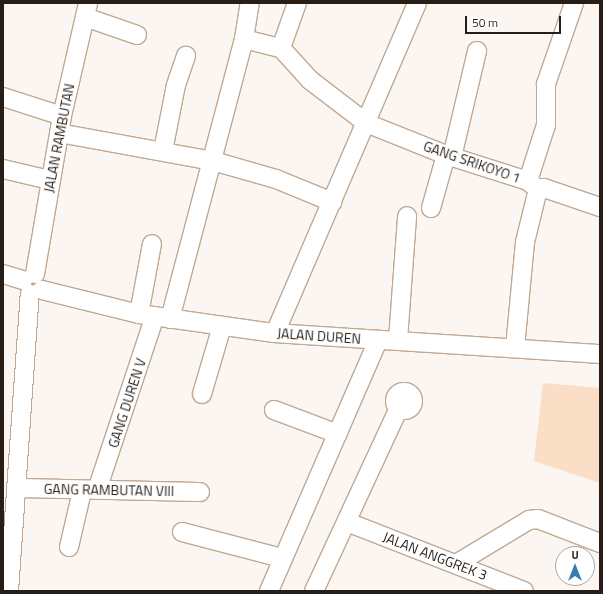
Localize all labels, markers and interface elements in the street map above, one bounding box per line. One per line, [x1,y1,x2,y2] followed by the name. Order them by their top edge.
[467,8,563,34] scale bar
[472,13,498,32] text: 50 m
[40,82,78,194] street label: JALAN RAMBUTAN
[421,138,523,186] street label: GANG SRIKOYO 1
[277,325,361,347] street label: JALAN DUREN
[105,356,149,450] street label: GANG DUREN V
[44,480,174,500] street label: GANG RAMBUTAN VIII
[381,528,489,584] street label: JALAN ANGGREK 3
[555,546,595,586] north arrow
[571,547,579,563] text: U

